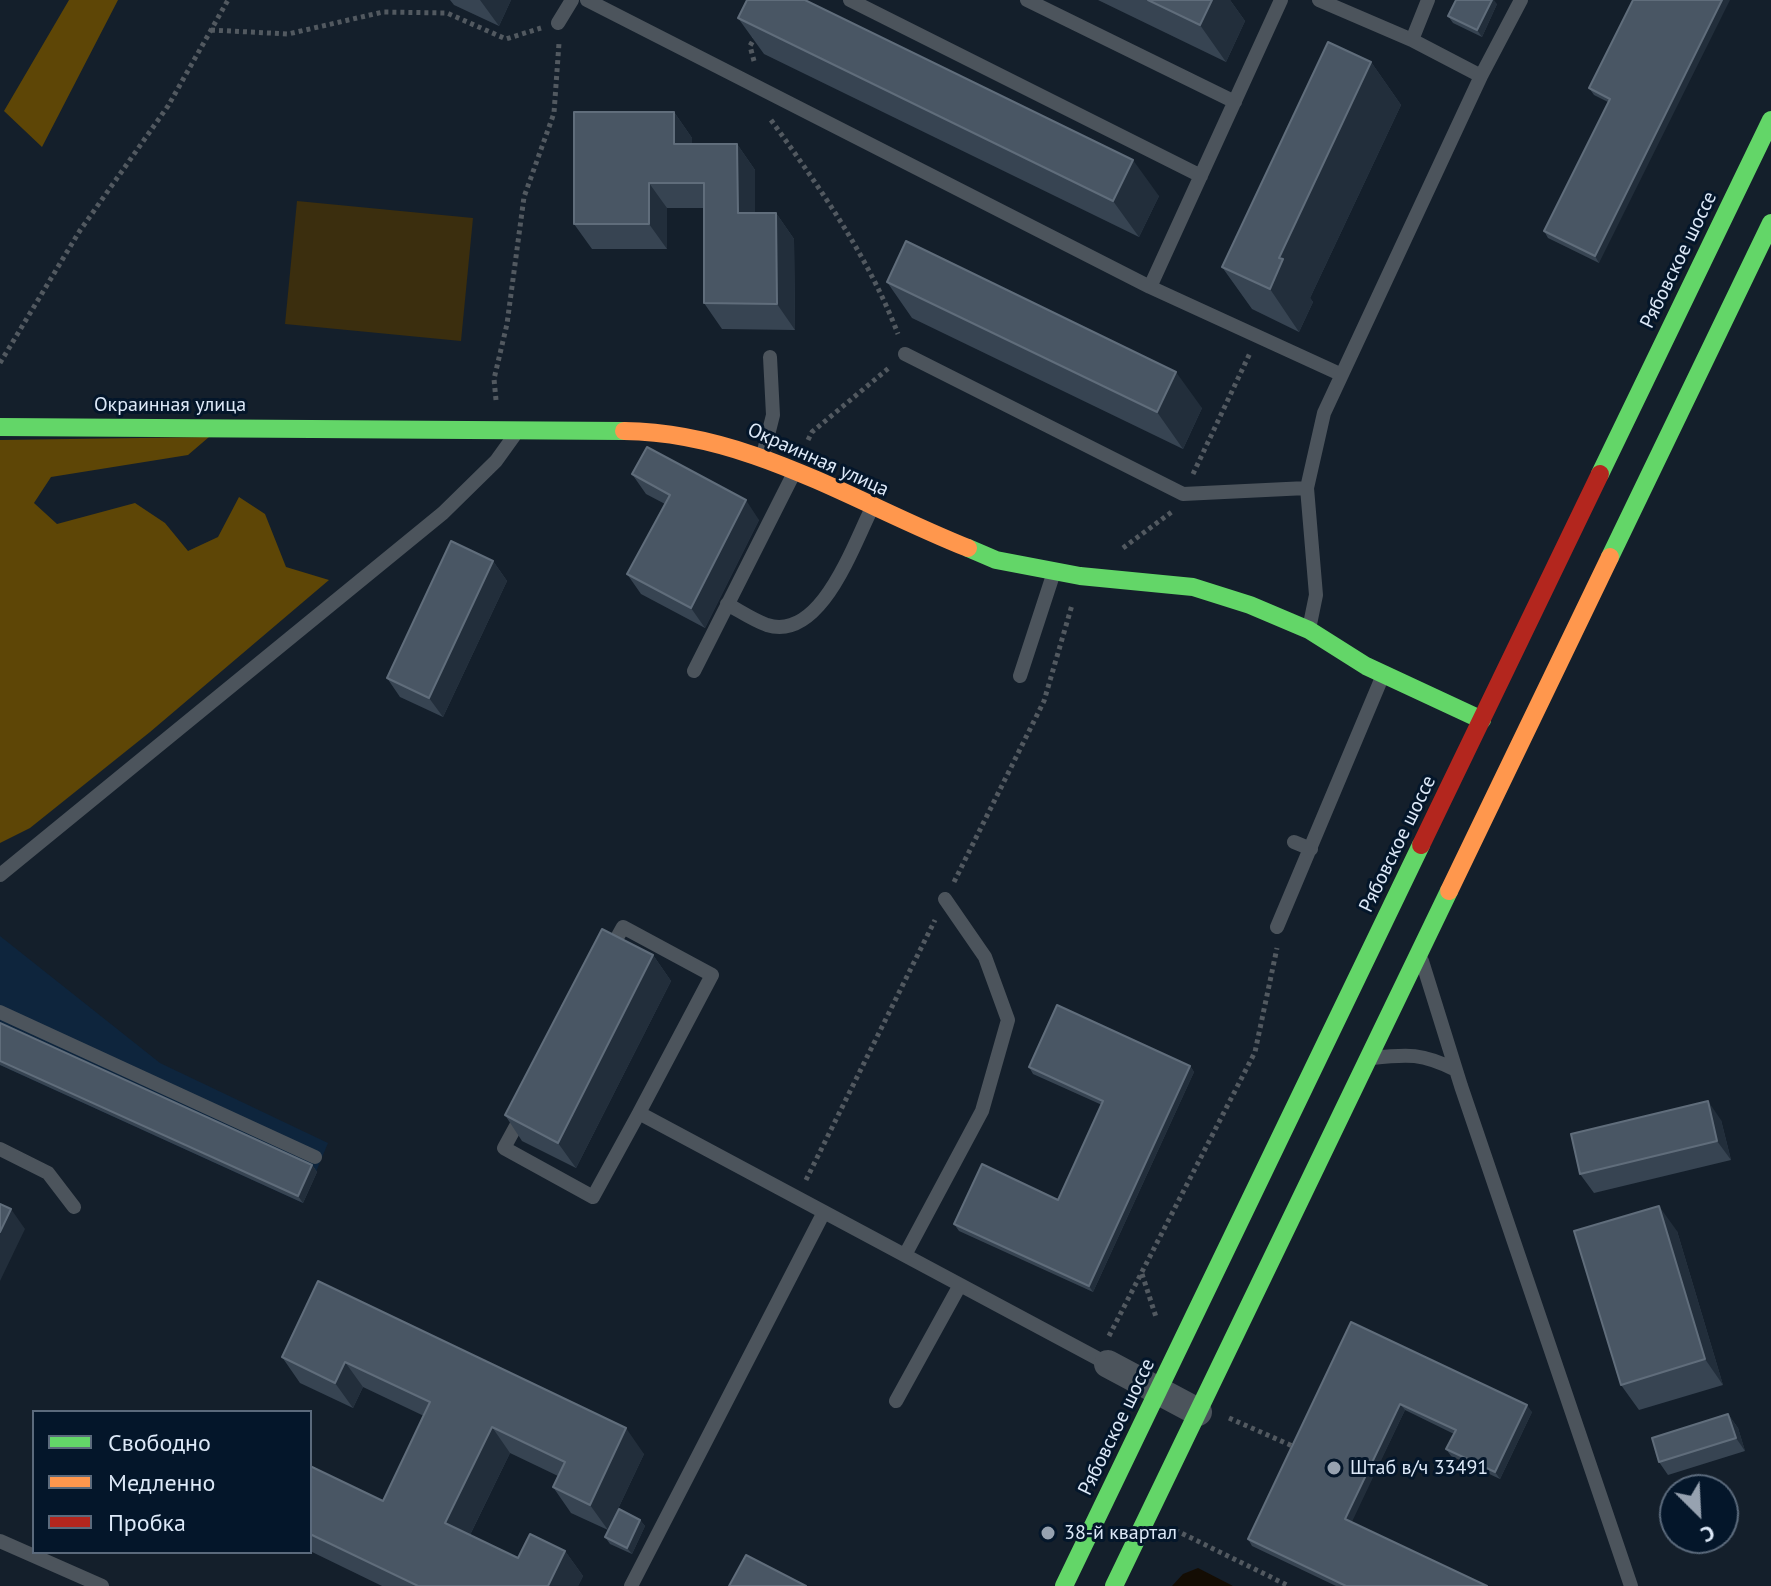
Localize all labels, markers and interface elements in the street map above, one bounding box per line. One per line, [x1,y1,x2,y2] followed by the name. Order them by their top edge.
[1636,188,1722,332] street label: Рябовское шоссе
[94,393,246,417] street label: Окраинная улица
[744,418,892,502] street label: Окраинная улица
[1355,772,1441,916] street label: Рябовское шоссе
[1074,1355,1160,1499] street label: Рябовское шоссе
[32,1410,312,1554] legend
[108,1427,211,1458] text: Свободно
[1350,1456,1488,1480] place label: Штаб в/ч 33491
[1325,1459,1343,1477] marker: Штаб в/ч 33491
[108,1467,215,1498] text: Медленно
[1659,1474,1739,1554] north arrow
[108,1507,186,1538] text: Пробка
[1697,1519,1719,1549] text: С
[1064,1521,1177,1545] place label: 38-й квартал
[1039,1524,1057,1542] marker: 38-й квартал

